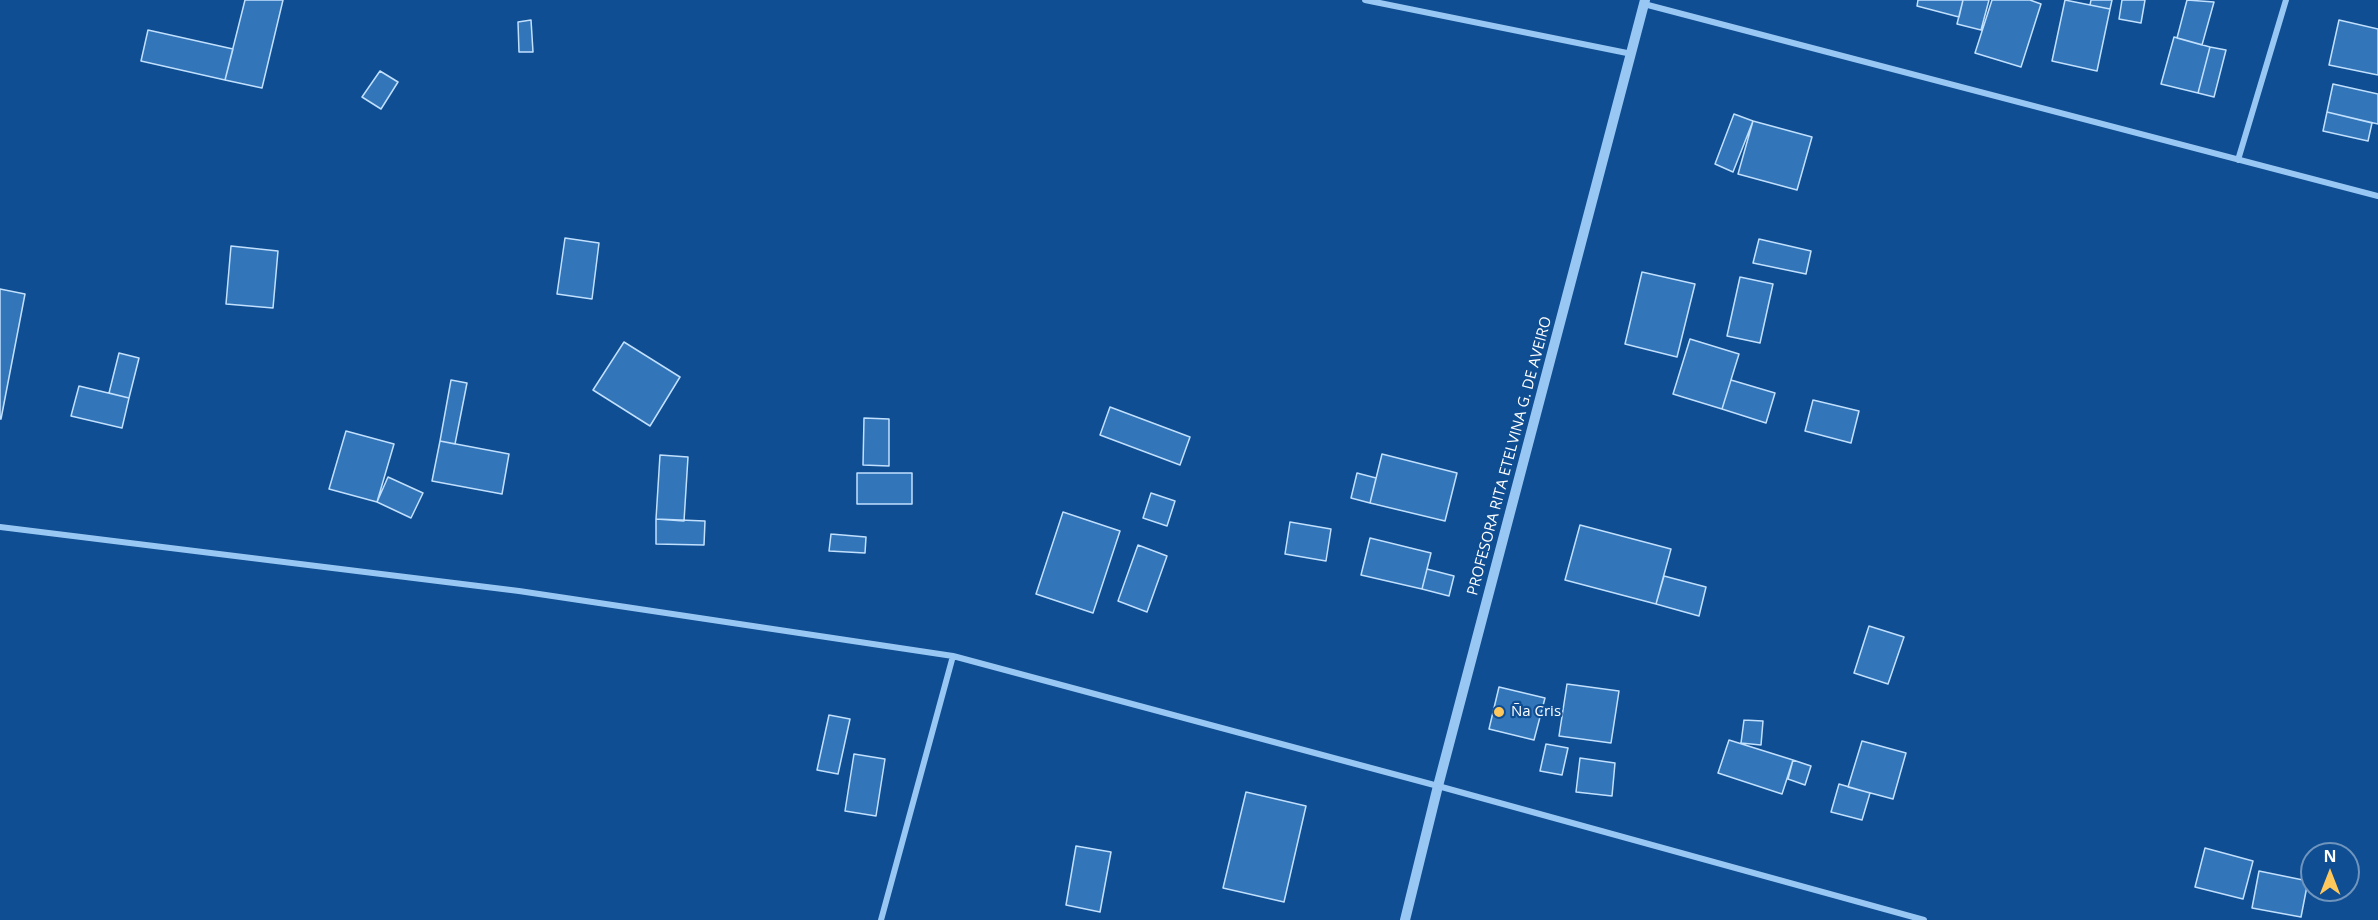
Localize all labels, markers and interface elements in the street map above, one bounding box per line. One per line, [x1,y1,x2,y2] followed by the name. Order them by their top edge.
[1464,315,1556,597] street label: PROFESORA RITA ETELVINA G. DE AVEIRO
[1511,703,1561,721] place label: Ña Cris
[1492,705,1506,719] marker: Ña Cris
[2300,842,2360,902] north arrow
[2323,845,2337,867] text: N

